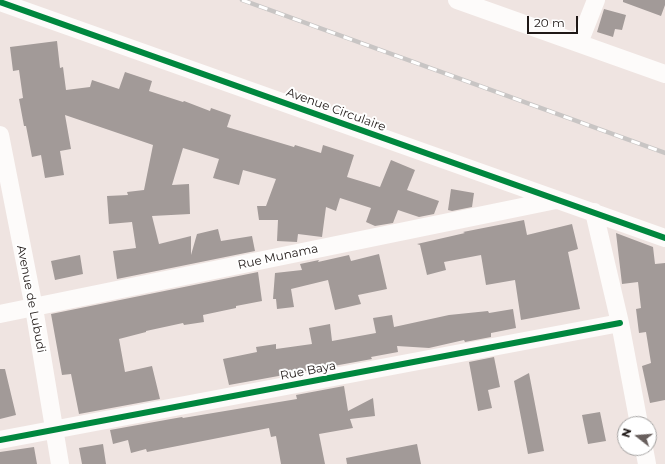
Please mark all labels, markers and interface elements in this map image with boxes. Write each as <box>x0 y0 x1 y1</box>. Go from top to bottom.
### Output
scale bar <box>529 8 580 34</box>
text: 20 m <box>534 15 565 30</box>
street label: Avenue Circulaire <box>284 85 388 135</box>
street label: Rue Munama <box>237 241 319 273</box>
street label: Avenue de Lubudi <box>13 244 49 354</box>
street label: Rue Baya <box>279 359 337 383</box>
north arrow <box>617 416 657 456</box>
text: N <box>618 426 634 439</box>

